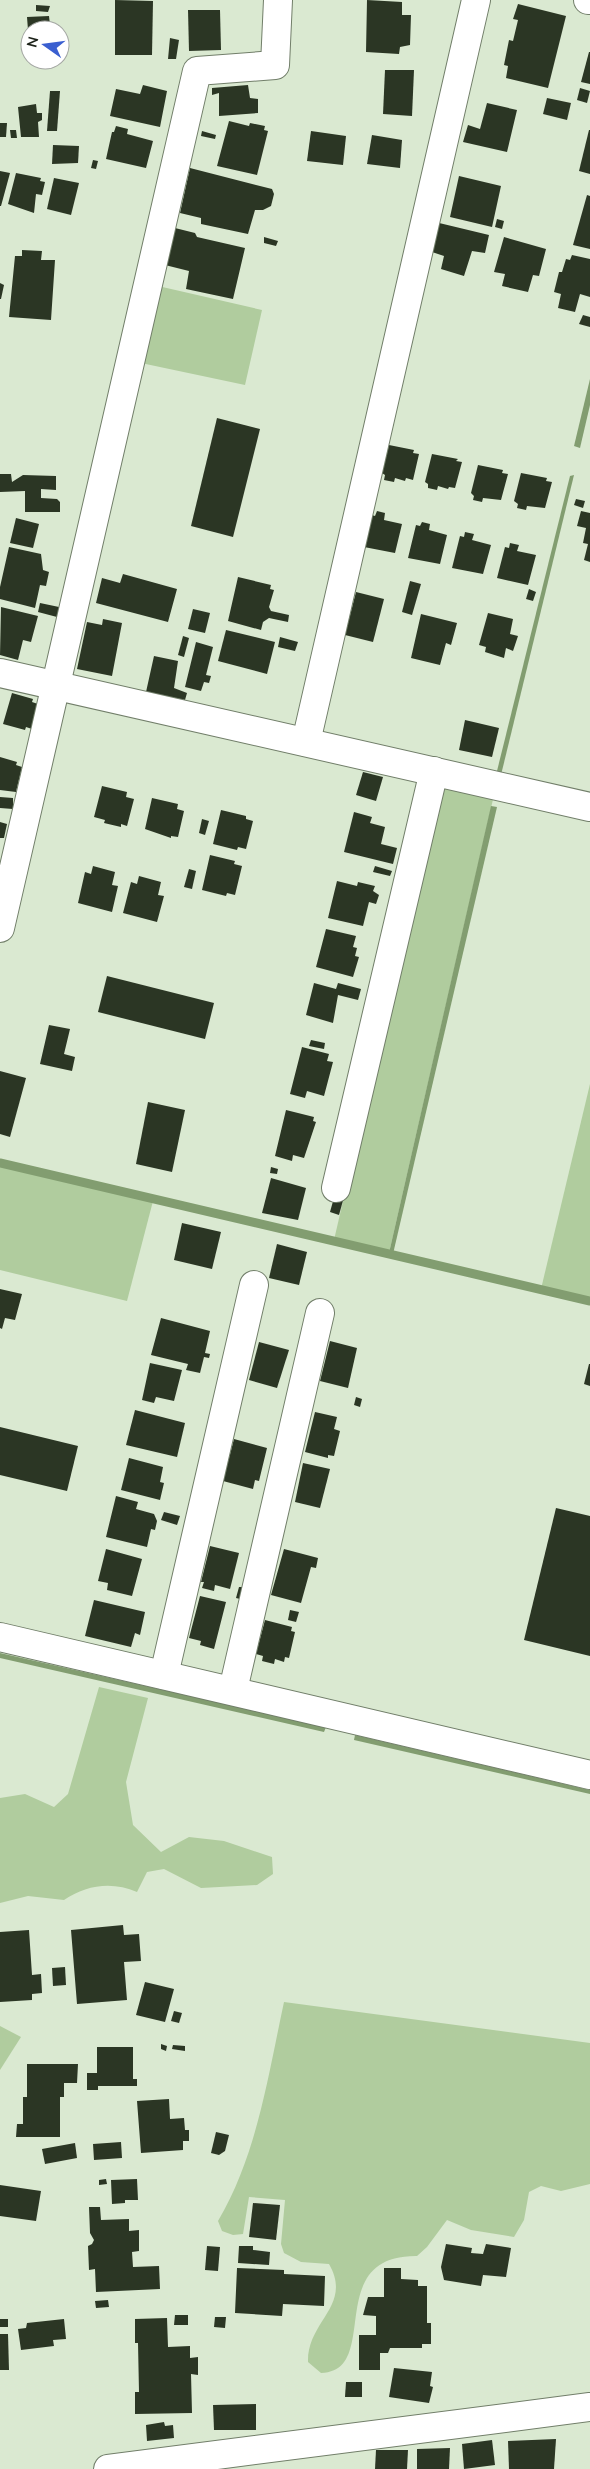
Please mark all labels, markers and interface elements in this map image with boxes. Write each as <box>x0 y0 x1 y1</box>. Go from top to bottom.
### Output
north arrow <box>20 20 70 70</box>
text: N <box>22 35 43 49</box>

